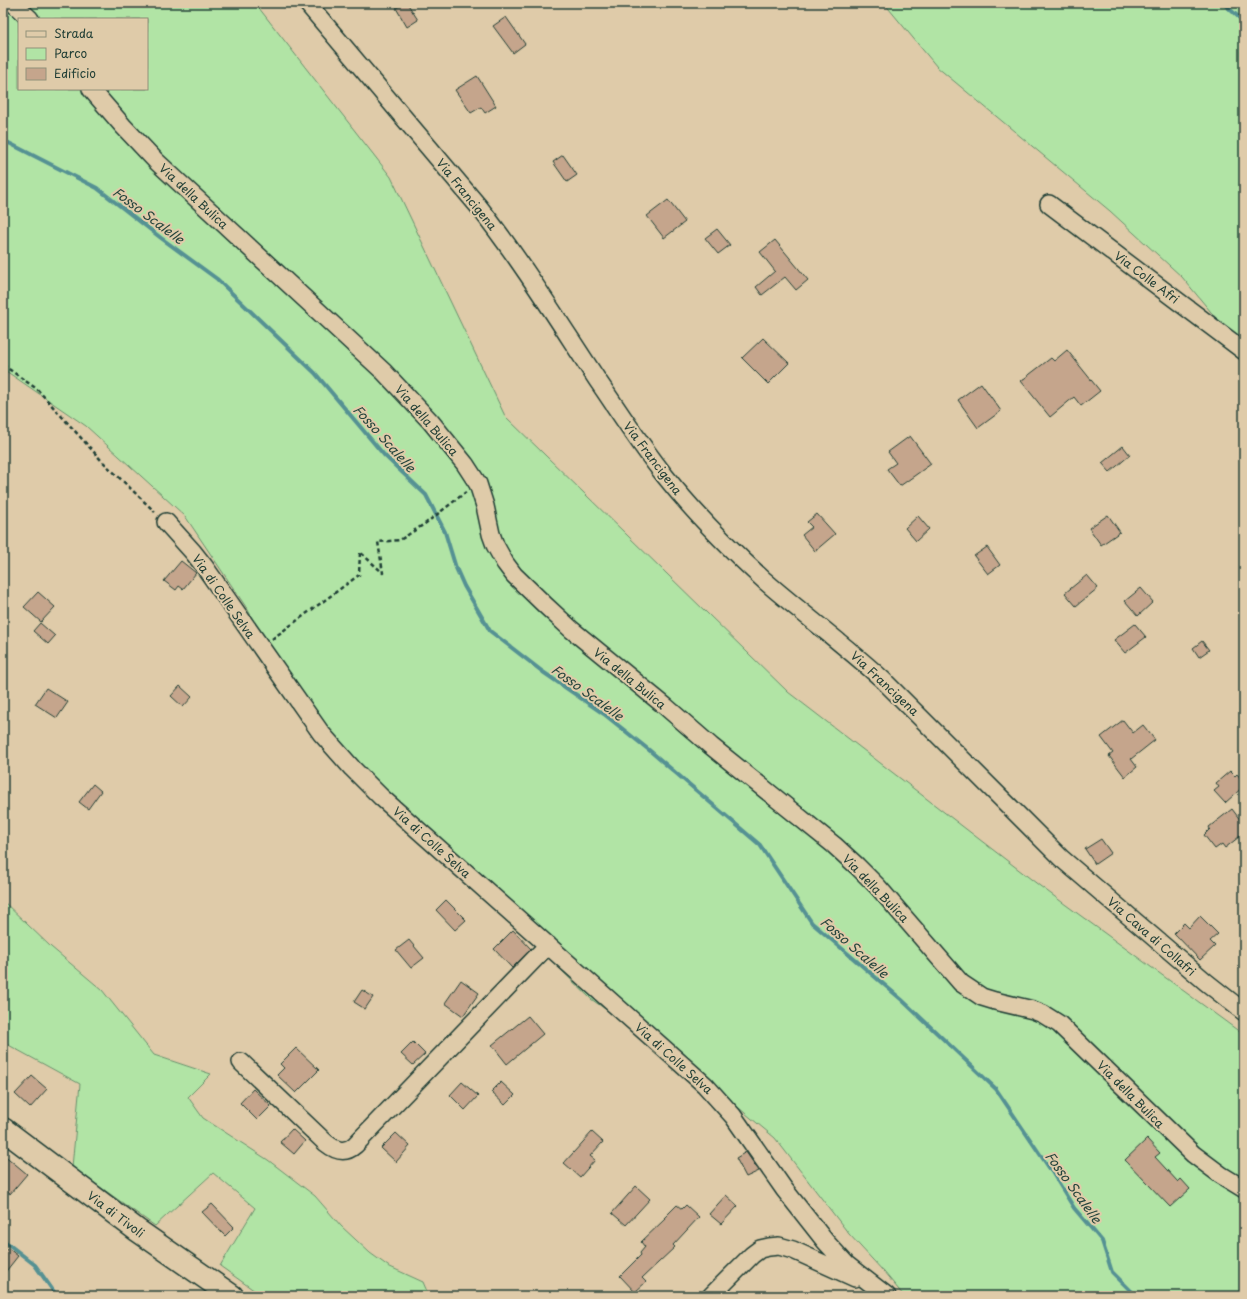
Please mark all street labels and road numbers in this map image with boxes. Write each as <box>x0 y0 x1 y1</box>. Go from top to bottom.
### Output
street label: Via Francigena <box>432 154 502 234</box>
street label: Via della Bulica <box>155 159 233 233</box>
street label: Via Colle Afri <box>1111 246 1183 308</box>
street label: Via della Bulica <box>391 381 463 460</box>
street label: Via Francigena <box>619 418 687 499</box>
street label: Via di Colle Selva <box>188 550 260 642</box>
street label: Via della Bulica <box>590 643 671 713</box>
street label: Via Francigena <box>847 646 924 720</box>
street label: Via di Colle Selva <box>389 802 475 882</box>
street label: Via della Bulica <box>839 850 914 927</box>
street label: Via Cava di Collafri <box>1104 892 1200 980</box>
street label: Via di Colle Selva <box>631 1018 717 1098</box>
street label: Via della Bulica <box>1093 1056 1169 1132</box>
street label: Via di Tivoli <box>84 1186 148 1242</box>

